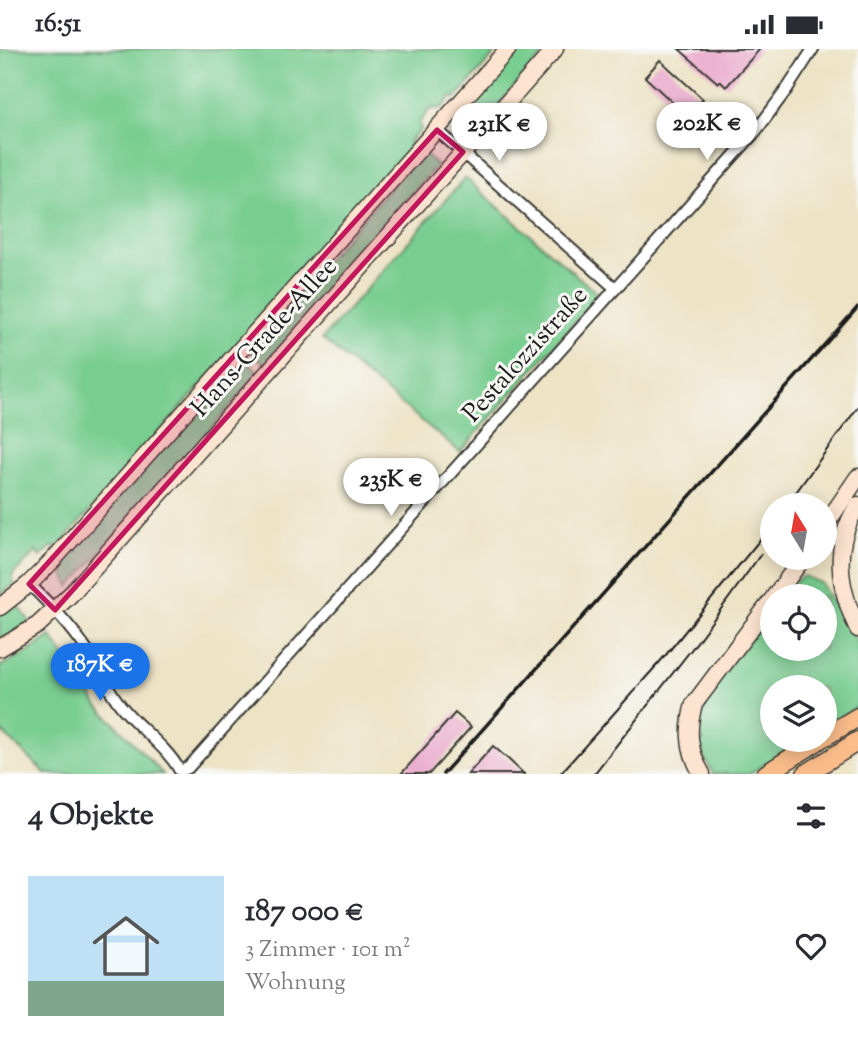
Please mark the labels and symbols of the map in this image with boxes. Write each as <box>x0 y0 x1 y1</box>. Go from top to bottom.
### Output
pin: 231K € <box>442 103 556 163</box>
pin: 202K € <box>650 103 764 162</box>
street label: Hans-Grade-Allee <box>183 250 347 426</box>
street label: Pestalozzistraße <box>455 279 597 431</box>
pin: 235K € <box>334 459 448 518</box>
north arrow <box>760 493 836 571</box>
pin: 187K € <box>43 643 157 703</box>

